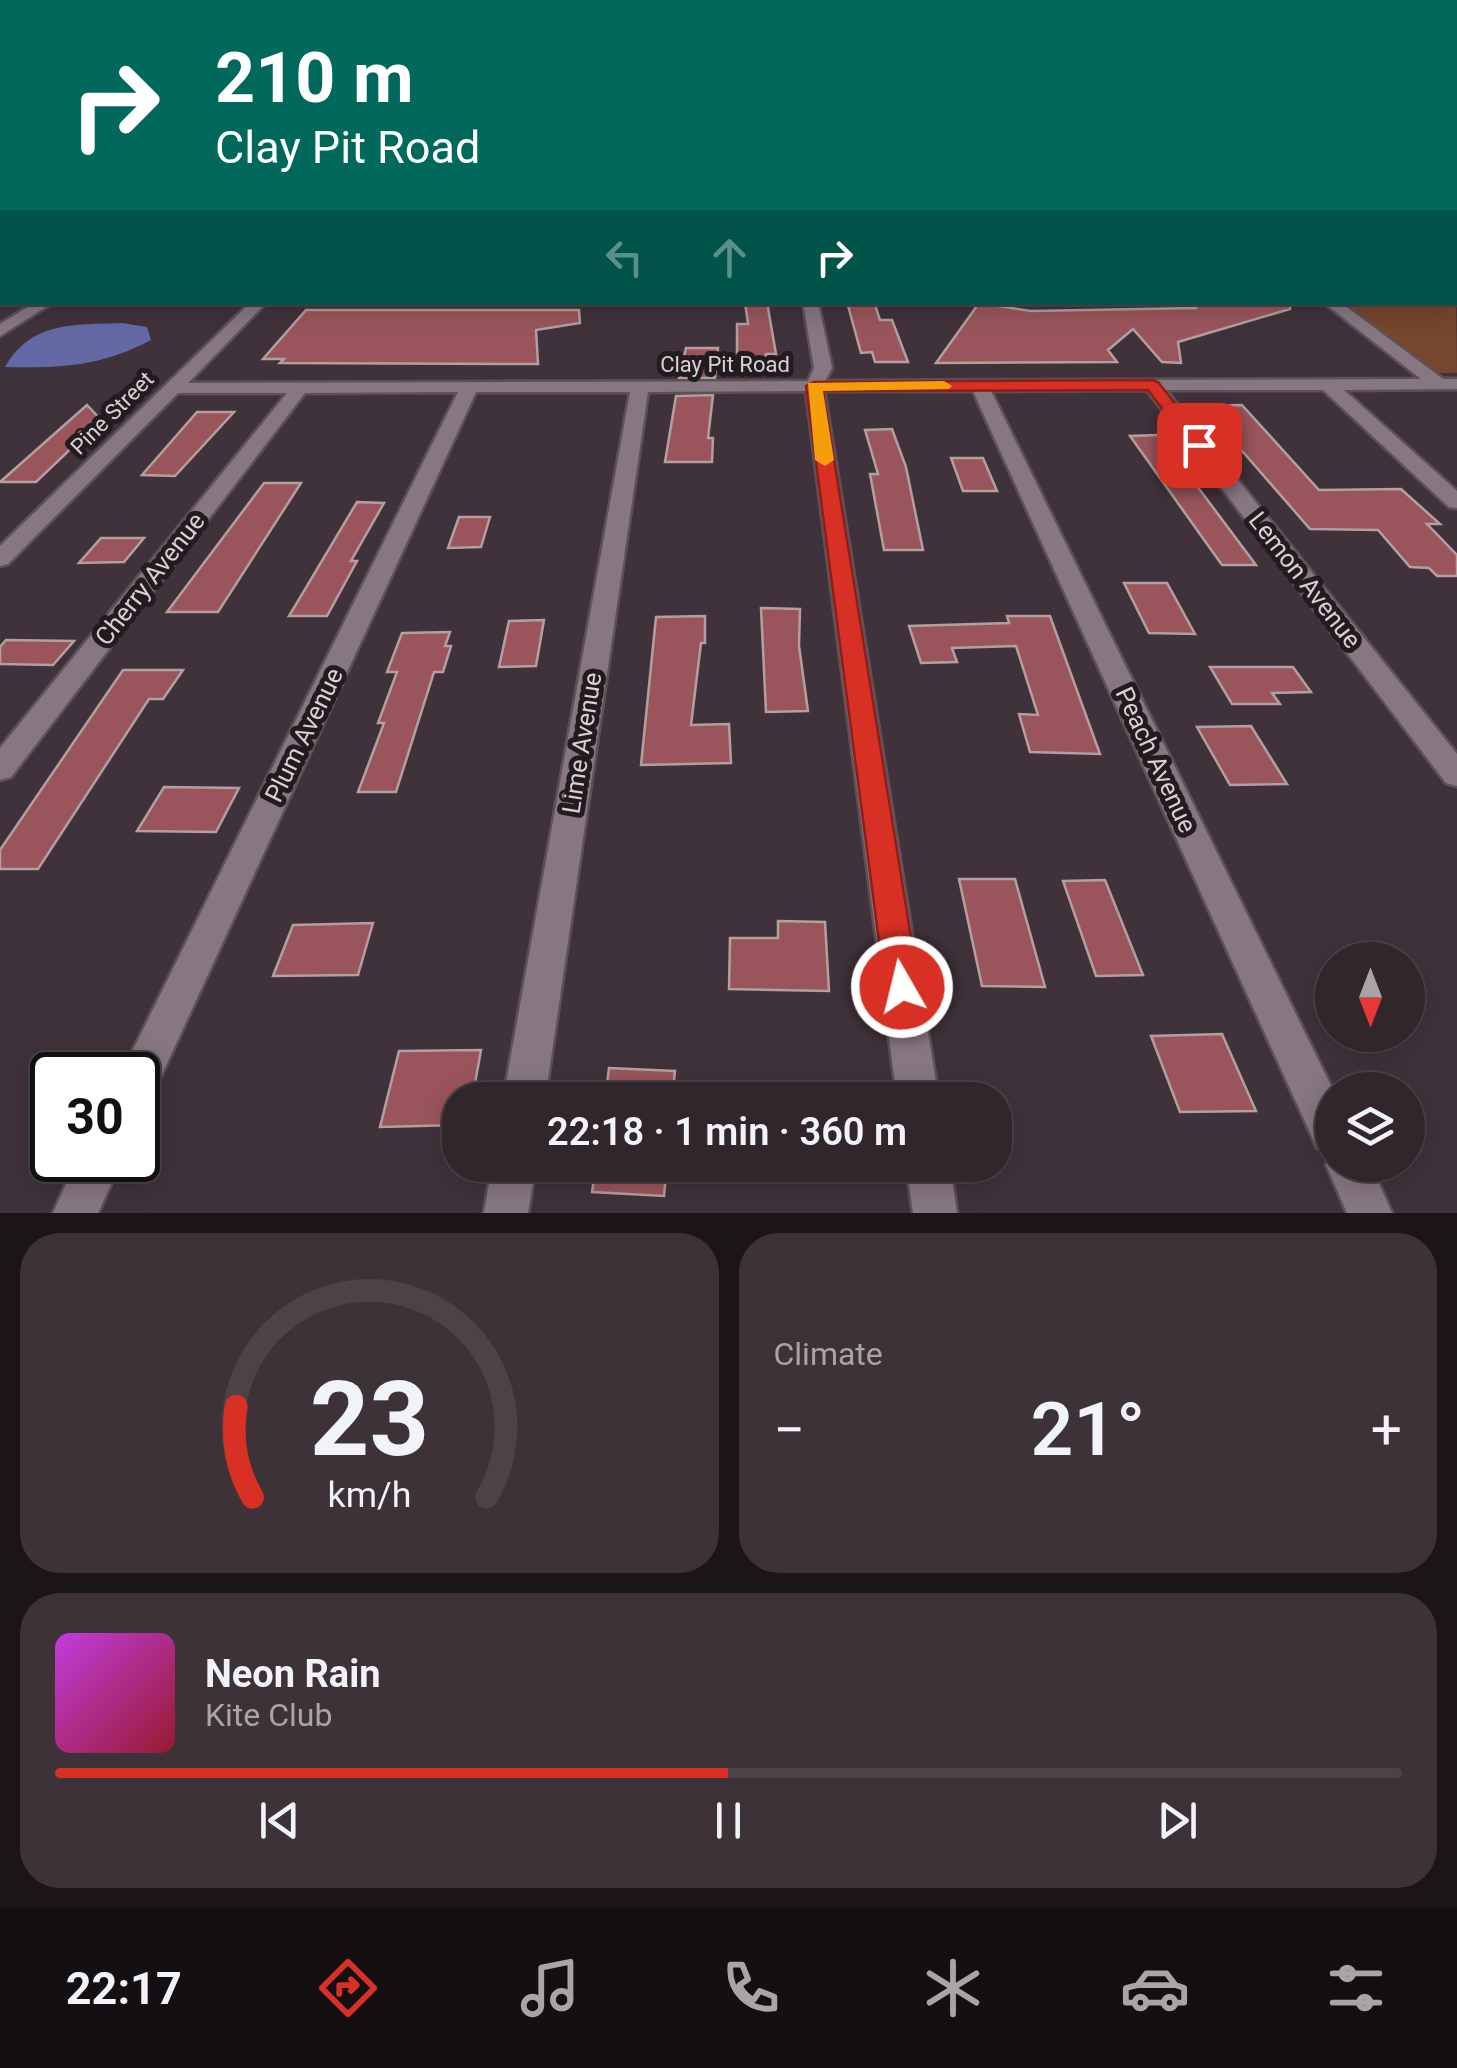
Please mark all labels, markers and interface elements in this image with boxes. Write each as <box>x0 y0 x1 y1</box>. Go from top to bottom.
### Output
text: 210 m <box>215 37 414 119</box>
icon: right <box>50 40 180 170</box>
text: Clay Pit Road <box>215 121 480 174</box>
icon: left <box>597 230 652 285</box>
icon: ahead <box>702 230 757 285</box>
icon: right <box>807 230 862 285</box>
street label: Clay Pit Road <box>660 352 790 377</box>
street label: Pine Street <box>65 366 159 460</box>
pin <box>1157 403 1242 488</box>
icon: arrive <box>1172 418 1227 473</box>
street label: Lemon Avenue <box>1243 506 1367 654</box>
street label: Cherry Avenue <box>89 507 211 651</box>
street label: Plum Avenue <box>259 663 349 807</box>
street label: Lime Avenue <box>557 670 607 816</box>
street label: Peach Avenue <box>1110 683 1202 837</box>
position arrow <box>850 935 954 1039</box>
north arrow <box>1315 942 1425 1052</box>
map controls <box>1315 942 1425 1182</box>
speed limit sign: 30 <box>30 1052 160 1182</box>
button: layers <box>1315 1072 1425 1182</box>
text: 22:18 · 1 min · 360 m <box>547 1110 907 1154</box>
text: Climate <box>774 1335 883 1373</box>
text: 23 <box>310 1359 429 1480</box>
text: 21° <box>1031 1385 1145 1473</box>
text: − <box>774 1398 805 1462</box>
text: + <box>1371 1398 1402 1462</box>
text: km/h <box>327 1474 411 1516</box>
text: Neon Rain <box>205 1652 381 1696</box>
text: Kite Club <box>205 1696 332 1734</box>
icon: previous <box>252 1793 307 1848</box>
icon: pause <box>701 1793 756 1848</box>
icon: next <box>1150 1793 1205 1848</box>
icon: directions <box>313 1953 383 2023</box>
icon: music <box>515 1953 585 2023</box>
icon: phone <box>716 1953 786 2023</box>
icon: climate <box>918 1953 988 2023</box>
icon: car <box>1120 1953 1190 2023</box>
icon: filters <box>1321 1953 1391 2023</box>
text: 22:17 <box>66 1962 182 2015</box>

